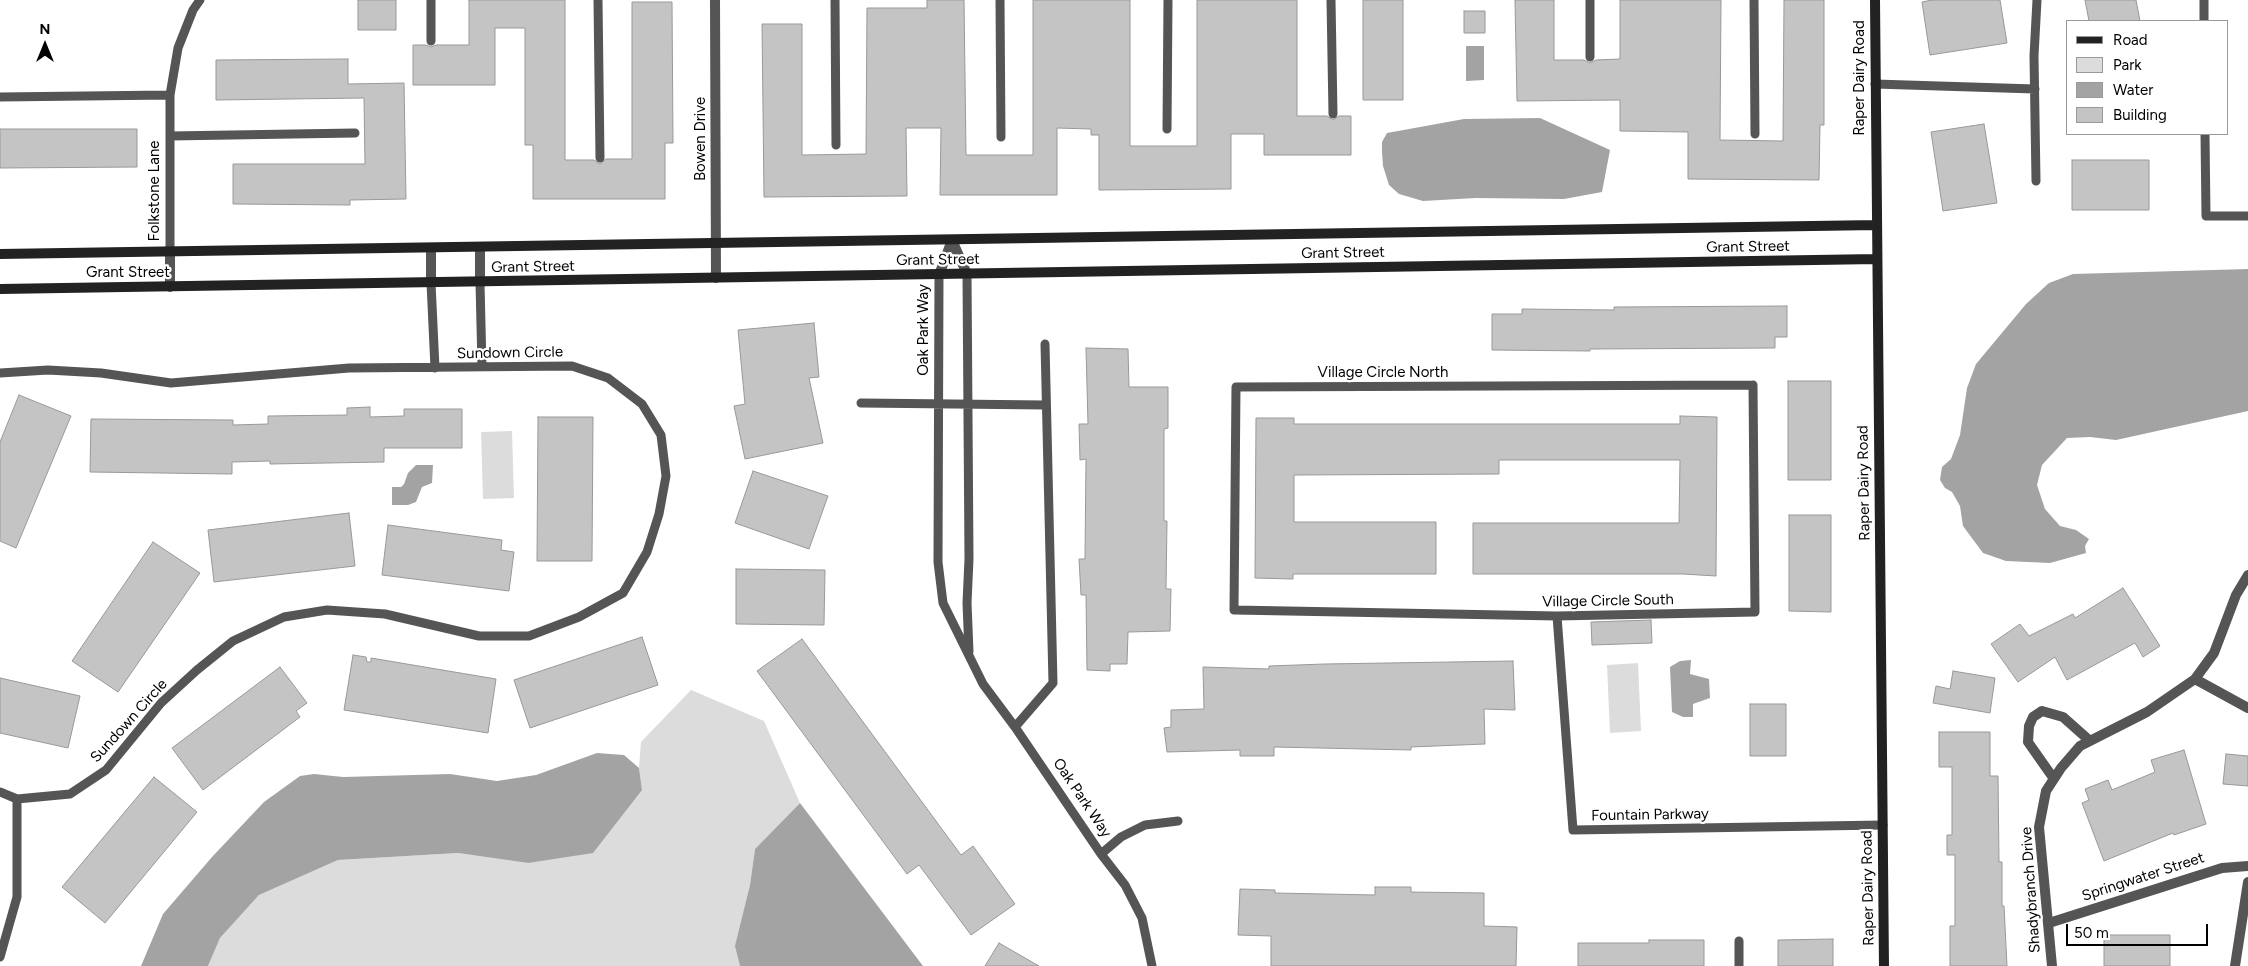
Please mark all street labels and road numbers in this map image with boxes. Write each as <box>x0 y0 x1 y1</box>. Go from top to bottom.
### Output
street label: Raper Dairy Road <box>1851 20 1869 136</box>
street label: Bowen Drive <box>692 97 710 181</box>
street label: Folkstone Lane <box>146 141 164 241</box>
street label: Grant Street <box>1706 237 1790 257</box>
street label: Grant Street <box>1301 243 1385 263</box>
street label: Grant Street <box>896 250 980 270</box>
street label: Grant Street <box>491 257 575 277</box>
street label: Grant Street <box>86 264 170 282</box>
street label: Oak Park Way <box>915 284 933 376</box>
street label: Sundown Circle <box>457 343 563 363</box>
street label: Village Circle North <box>1318 364 1448 382</box>
street label: Raper Dairy Road <box>1854 425 1874 541</box>
street label: Village Circle South <box>1542 591 1674 611</box>
street label: Sundown Circle <box>87 676 171 766</box>
street label: Oak Park Way <box>1049 755 1115 841</box>
street label: Fountain Parkway <box>1591 805 1709 825</box>
street label: Shadybranch Drive <box>2018 826 2044 954</box>
street label: Raper Dairy Road <box>1858 830 1878 946</box>
street label: Springwater Street <box>2080 849 2206 905</box>

